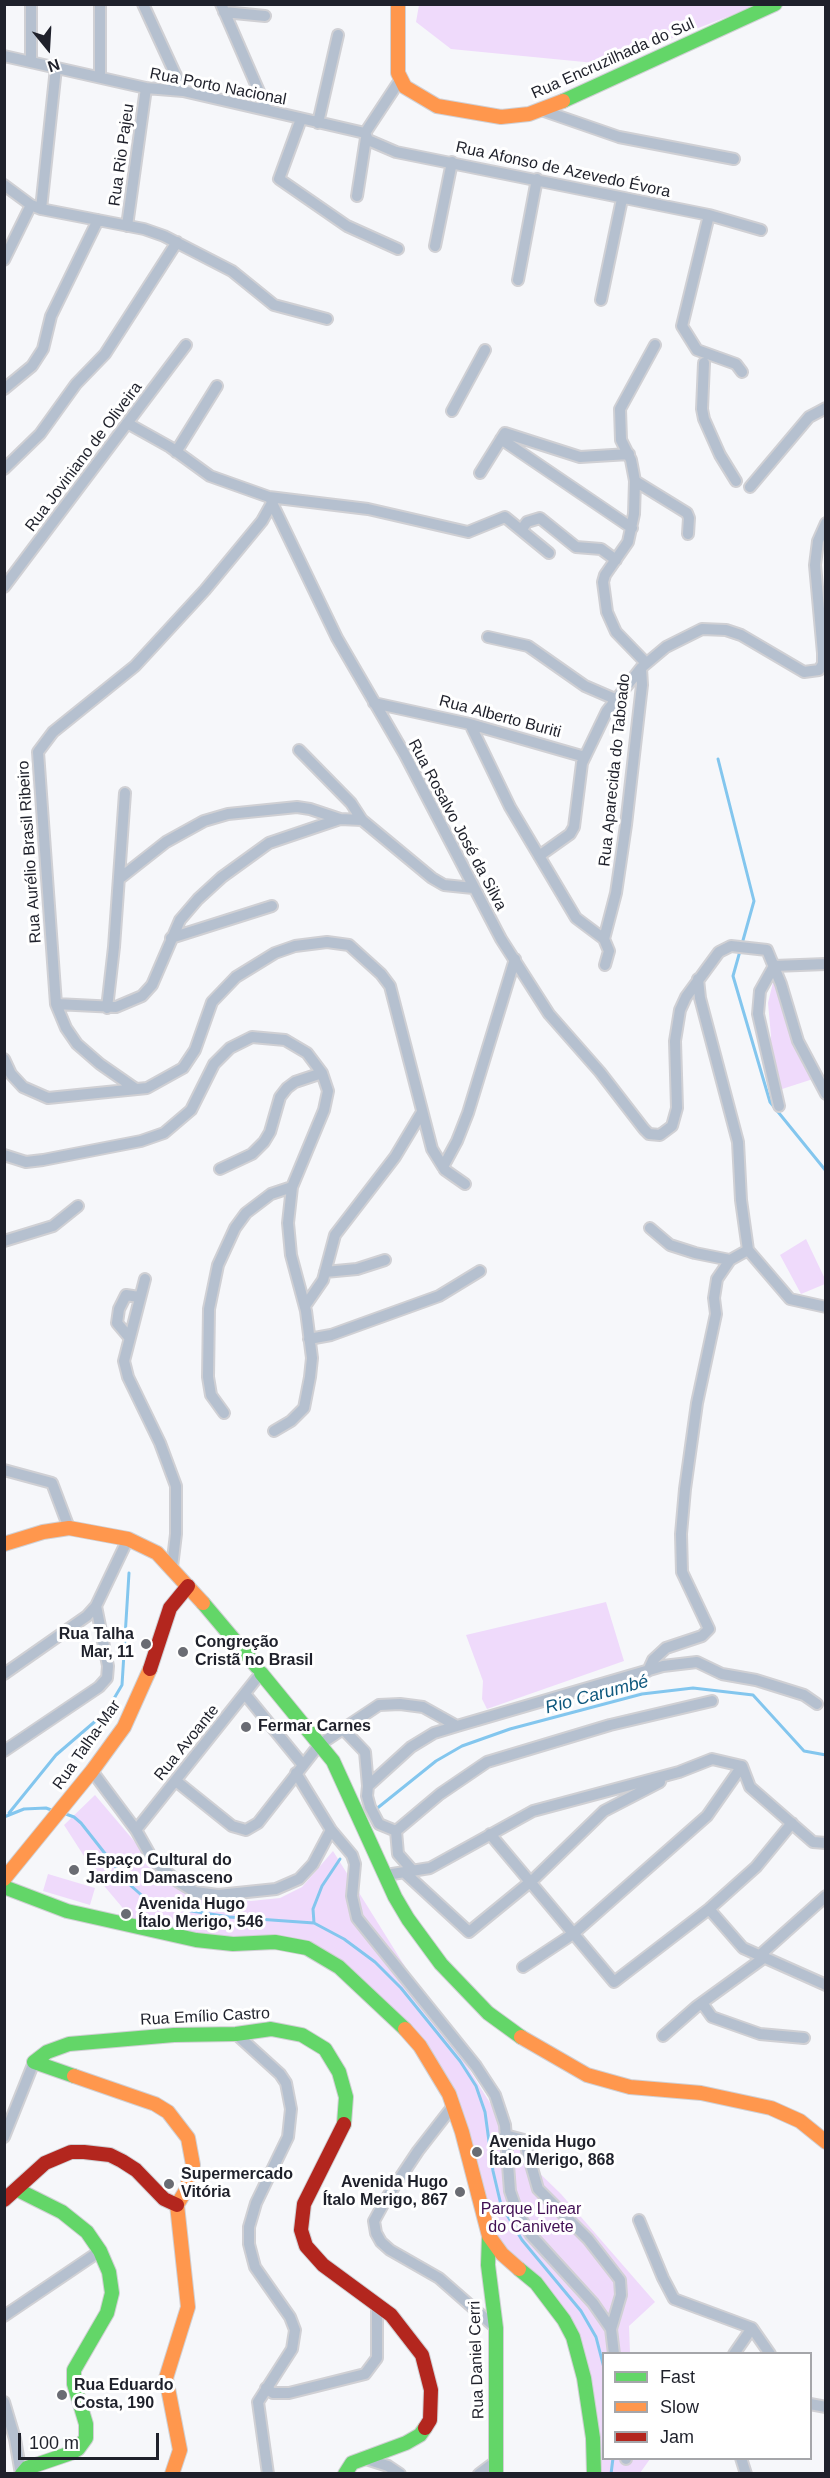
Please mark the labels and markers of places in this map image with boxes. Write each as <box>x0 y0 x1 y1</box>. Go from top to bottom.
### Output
place label: Rua Talha Mar, 11 <box>59 1625 134 1663</box>
place label: Congreção Cristã no Brasil <box>195 1633 313 1671</box>
marker: Rua Talha Mar, 11 <box>139 1637 153 1651</box>
marker: Congreção Cristã no Brasil <box>176 1645 190 1659</box>
place label: Fermar Carnes <box>258 1717 371 1737</box>
marker: Fermar Carnes <box>239 1720 253 1734</box>
place label: Espaço Cultural do Jardim Damasceno <box>86 1851 233 1889</box>
marker: Espaço Cultural do Jardim Damasceno <box>67 1863 81 1877</box>
place label: Avenida Hugo Ítalo Merigo, 546 <box>138 1895 263 1933</box>
marker: Avenida Hugo Ítalo Merigo, 546 <box>119 1907 133 1921</box>
place label: Avenida Hugo Ítalo Merigo, 868 <box>489 2133 614 2171</box>
marker: Avenida Hugo Ítalo Merigo, 868 <box>470 2145 484 2159</box>
place label: Supermercado Vitória <box>181 2165 293 2203</box>
place label: Avenida Hugo Ítalo Merigo, 867 <box>323 2173 448 2211</box>
marker: Supermercado Vitória <box>162 2177 176 2191</box>
marker: Avenida Hugo Ítalo Merigo, 867 <box>453 2185 467 2199</box>
place label: Rua Eduardo Costa, 190 <box>74 2376 174 2414</box>
marker: Rua Eduardo Costa, 190 <box>55 2388 69 2402</box>

